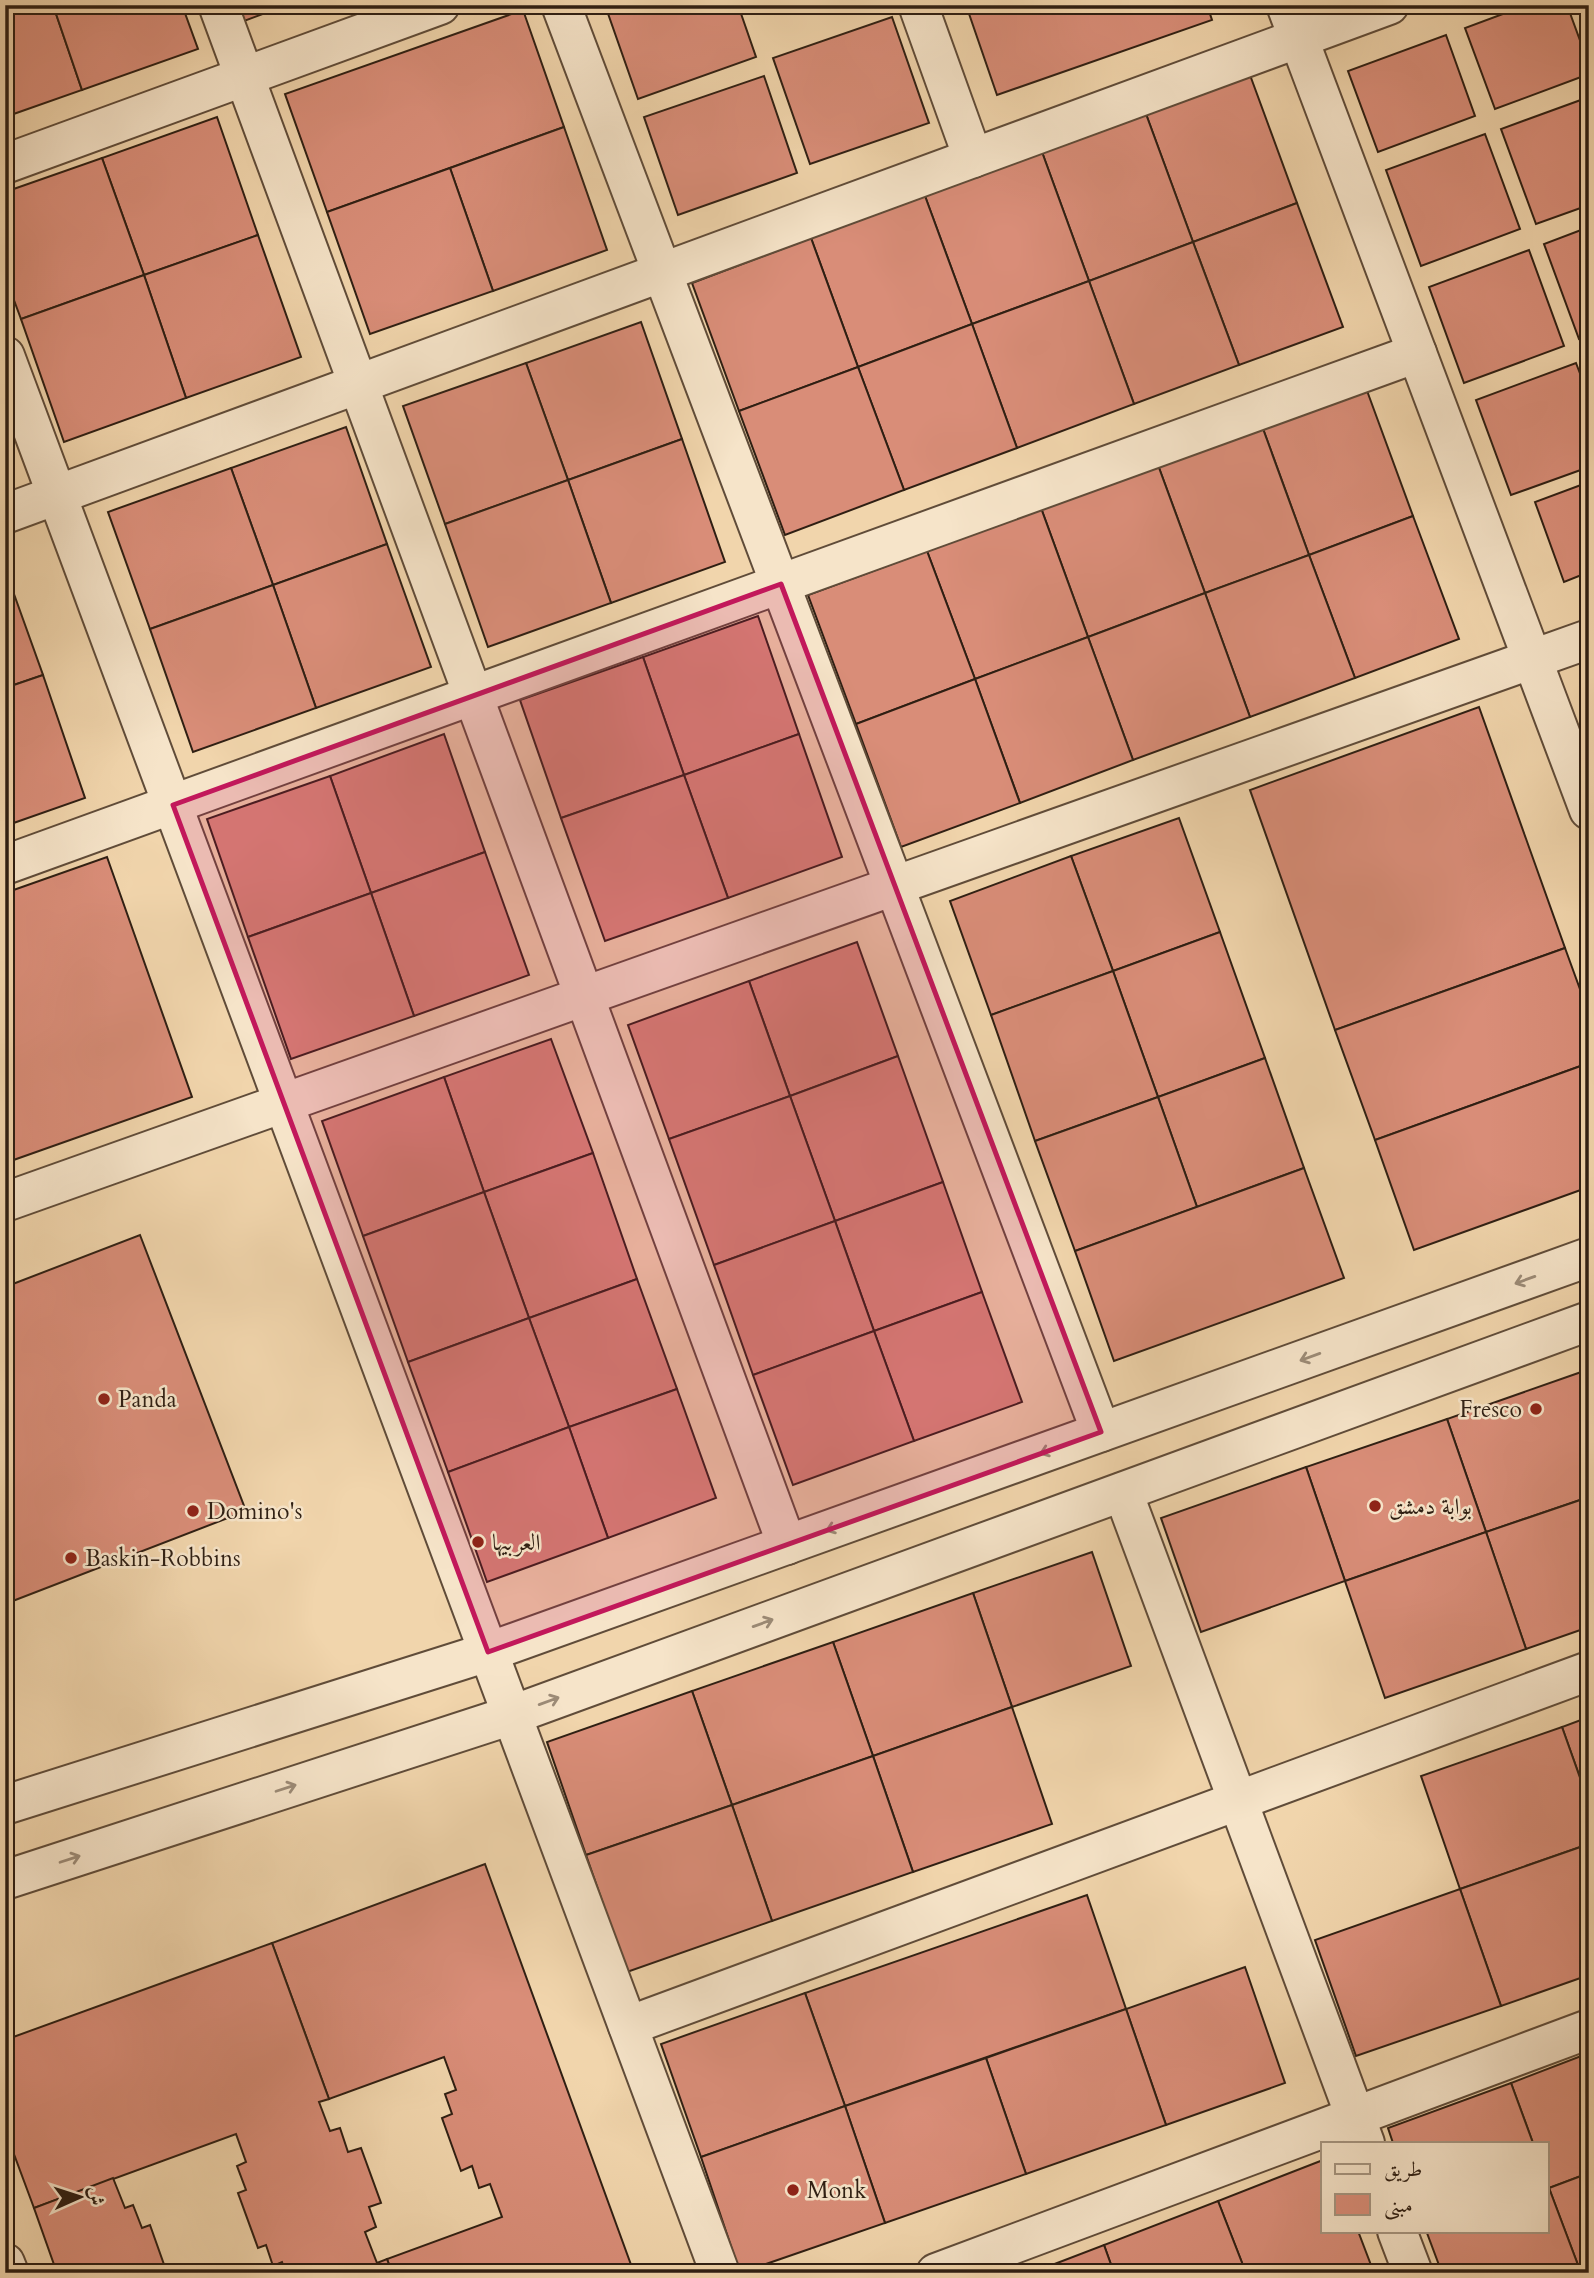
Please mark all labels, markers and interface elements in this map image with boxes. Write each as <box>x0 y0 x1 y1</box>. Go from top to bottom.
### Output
one-way arrow <box>1514 1275 1536 1287</box>
one-way arrow <box>1300 1352 1322 1364</box>
place label: Panda <box>118 1384 177 1415</box>
marker: Panda <box>96 1391 112 1407</box>
place label: Fresco <box>1459 1394 1522 1425</box>
marker: Fresco <box>1528 1401 1544 1417</box>
one-way arrow <box>1040 1445 1062 1457</box>
place label: بوابة دمشق <box>1389 1491 1472 1522</box>
place label: Domino's <box>207 1496 302 1527</box>
marker: بوابة دمشق <box>1367 1498 1383 1514</box>
marker: Domino's <box>185 1503 201 1519</box>
one-way arrow <box>825 1521 847 1534</box>
place label: العربيها <box>492 1527 540 1558</box>
marker: العربيها <box>470 1534 486 1550</box>
place label: Baskin-Robbins <box>85 1543 241 1574</box>
marker: Baskin-Robbins <box>63 1550 79 1566</box>
one-way arrow <box>751 1616 773 1628</box>
one-way arrow <box>537 1694 559 1706</box>
one-way arrow <box>275 1781 297 1793</box>
one-way arrow <box>59 1851 81 1864</box>
legend <box>1321 2142 1548 2232</box>
text: طريق <box>1384 2155 1422 2184</box>
north arrow <box>46 2162 116 2232</box>
place label: Monk <box>807 2175 867 2206</box>
marker: Monk <box>785 2182 801 2198</box>
text: ش <box>83 2186 109 2206</box>
text: مبنى <box>1384 2191 1413 2220</box>

